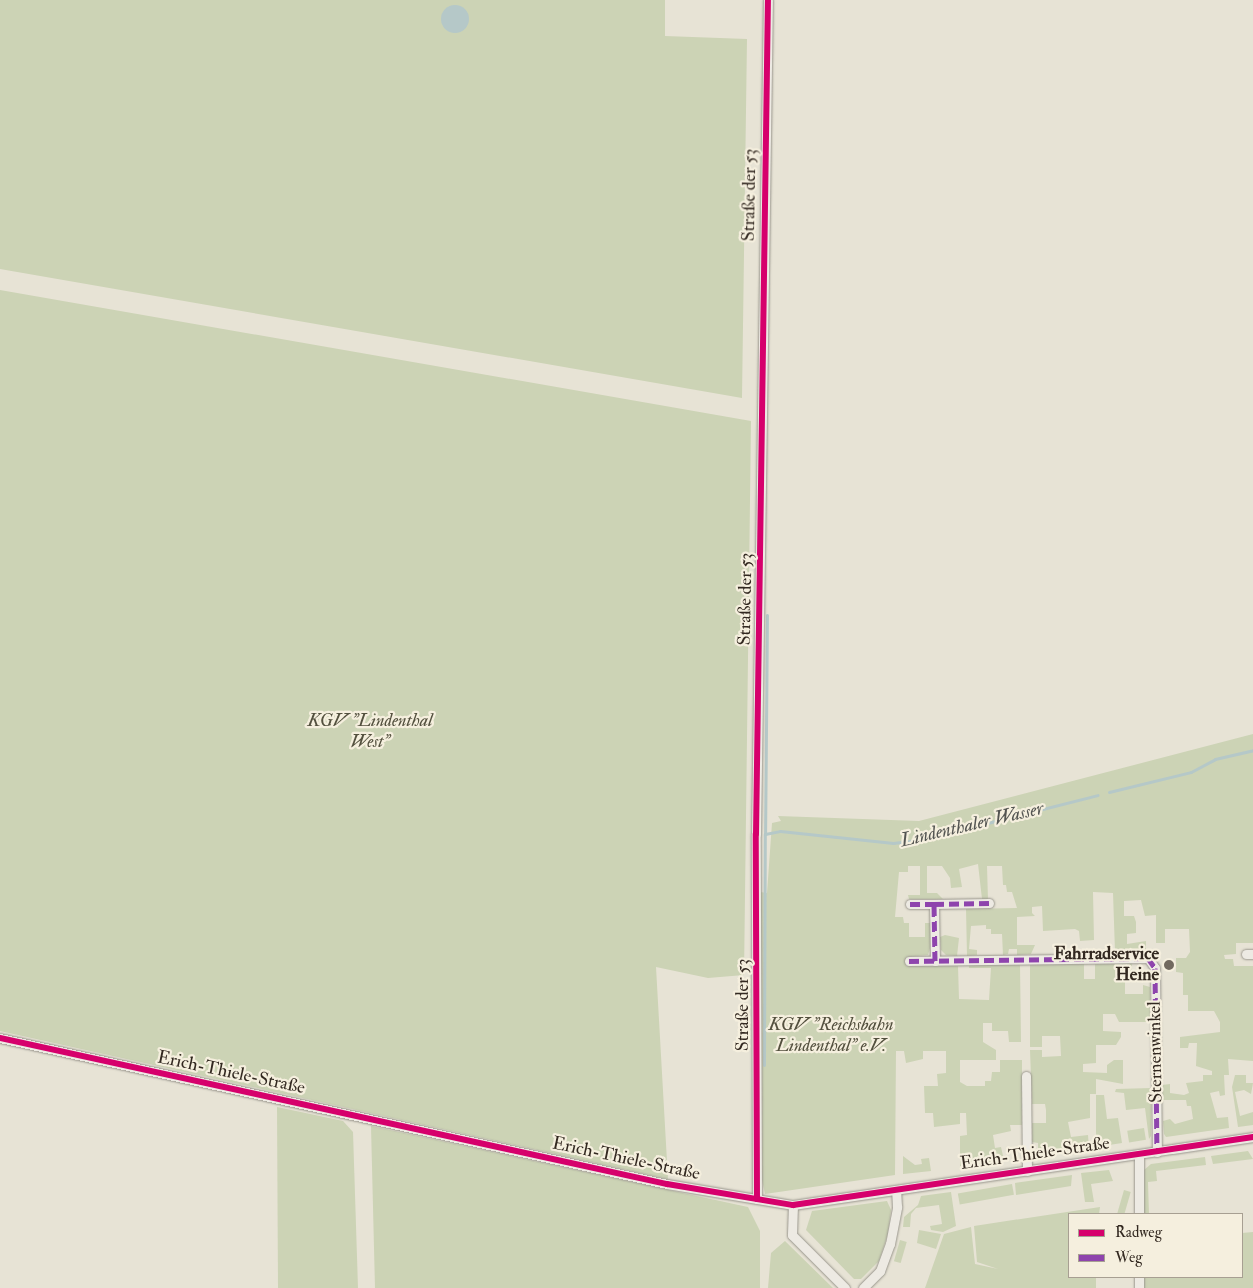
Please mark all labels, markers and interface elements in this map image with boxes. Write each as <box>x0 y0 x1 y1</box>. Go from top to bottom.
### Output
street label: Straße der 53 <box>738 148 762 242</box>
street label: Straße der 53 <box>734 552 758 646</box>
park label: KGV "Lindenthal West" <box>308 711 432 754</box>
water label: Lindenthaler Wasser <box>898 797 1046 853</box>
place label: Fahrradservice Heine <box>1054 944 1159 986</box>
street label: Straße der 53 <box>732 959 754 1051</box>
marker: Fahrradservice Heine <box>1163 959 1175 971</box>
street label: Sternenwinkel <box>1144 1001 1168 1103</box>
park label: KGV "Reichsbahn Lindenthal" e.V. <box>769 1015 893 1058</box>
street label: Erich-Thiele-Straße <box>155 1047 307 1099</box>
street label: Erich-Thiele-Straße <box>550 1133 702 1185</box>
street label: Erich-Thiele-Straße <box>959 1133 1111 1175</box>
legend <box>1068 1213 1243 1278</box>
text: Radweg <box>1115 1223 1162 1242</box>
text: Weg <box>1115 1248 1143 1267</box>

